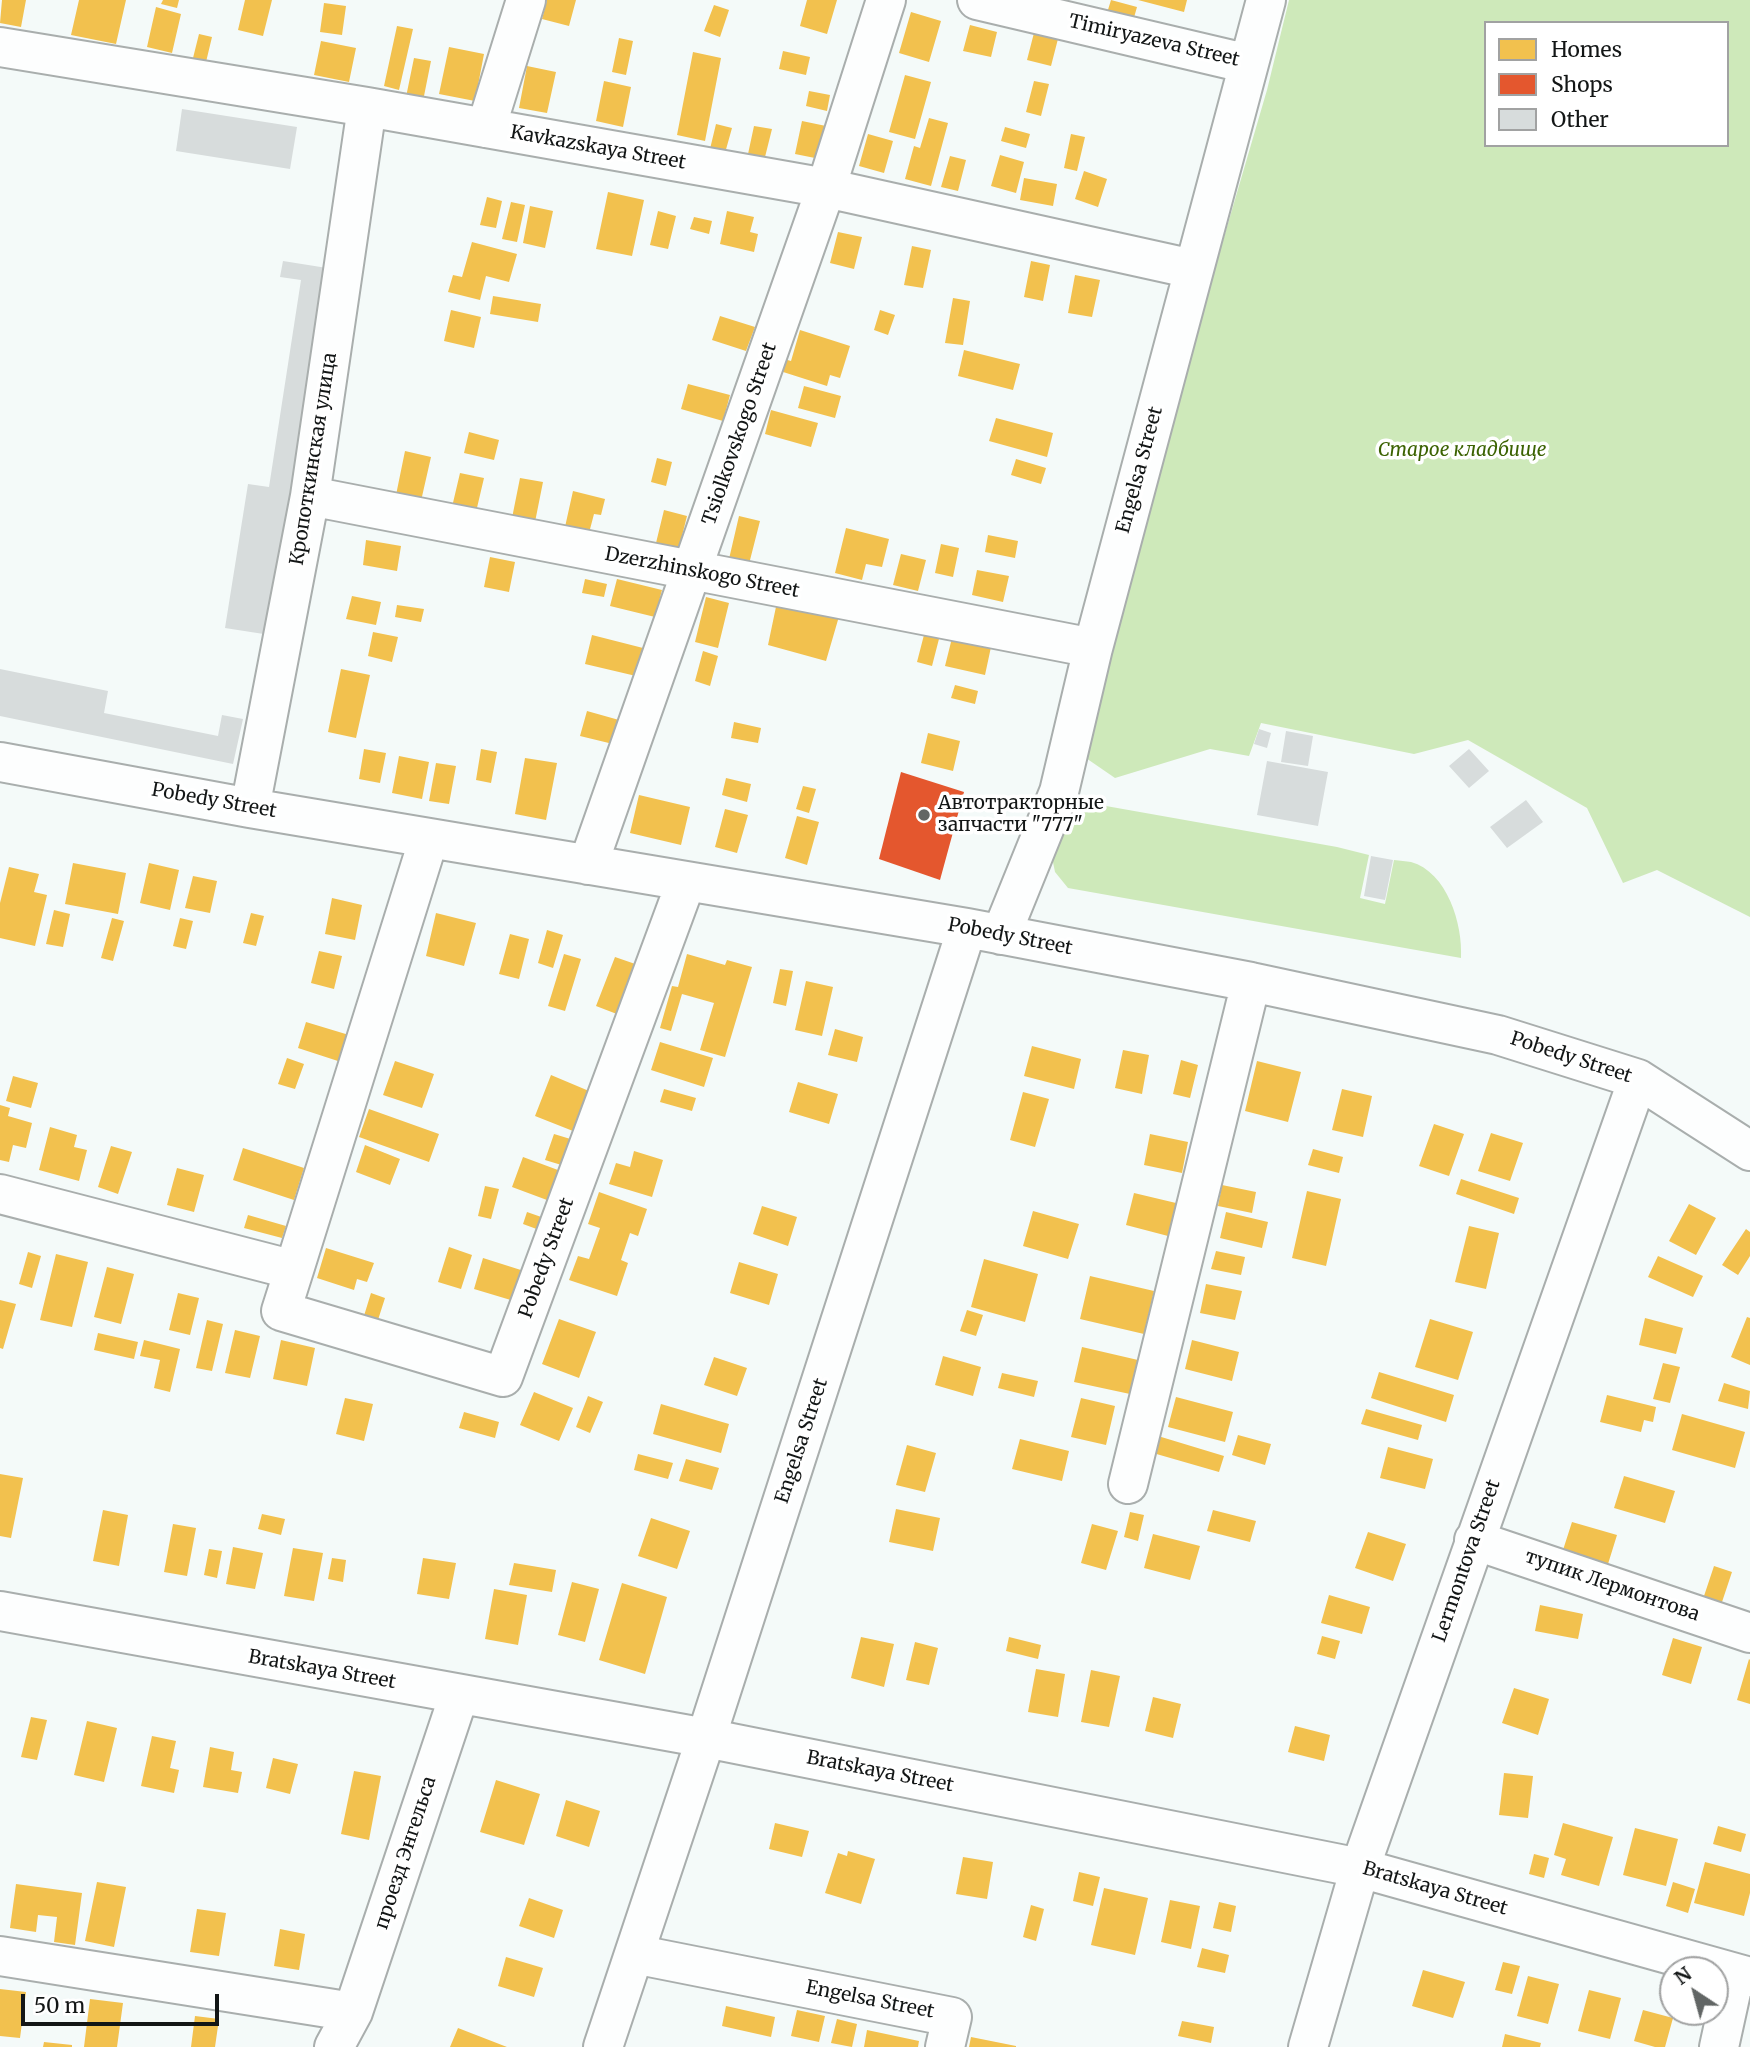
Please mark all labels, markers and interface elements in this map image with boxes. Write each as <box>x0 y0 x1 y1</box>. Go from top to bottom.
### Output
street label: Timiryazeva Street <box>1066 10 1242 72</box>
legend <box>1484 21 1729 147</box>
text: Homes <box>1551 36 1622 63</box>
text: Shops <box>1551 71 1613 98</box>
text: Other <box>1551 106 1609 133</box>
street label: Kavkazskaya Street <box>509 121 687 175</box>
street label: Tsiolkovskogo Street <box>698 340 782 528</box>
street label: Кропоткинская улица <box>286 351 342 567</box>
street label: Engelsa Street <box>1112 404 1168 536</box>
park label: Старое кладбище <box>1378 440 1546 462</box>
street label: Dzerzhinskogo Street <box>603 543 801 603</box>
street label: Pobedy Street <box>150 779 278 823</box>
place label: Автотракторные запчасти "777" <box>938 793 1104 837</box>
marker: Автотракторные запчасти "777" <box>916 807 932 823</box>
street label: Pobedy Street <box>946 914 1074 960</box>
street label: Pobedy Street <box>1507 1028 1635 1088</box>
street label: Pobedy Street <box>515 1195 579 1321</box>
street label: Engelsa Street <box>771 1376 833 1506</box>
street label: Lermontova Street <box>1428 1477 1506 1645</box>
street label: тупик Лермонтова <box>1522 1545 1702 1627</box>
street label: Bratskaya Street <box>246 1646 398 1694</box>
street label: Bratskaya Street <box>804 1747 956 1797</box>
street label: проезд Энгельса <box>371 1774 441 1932</box>
street label: Bratskaya Street <box>1360 1857 1510 1921</box>
north arrow <box>1659 1956 1729 2026</box>
text: N <box>1670 1962 1696 1990</box>
street label: Engelsa Street <box>804 1976 936 2024</box>
scale bar <box>24 1980 222 2024</box>
text: 50 m <box>34 1992 85 2019</box>

